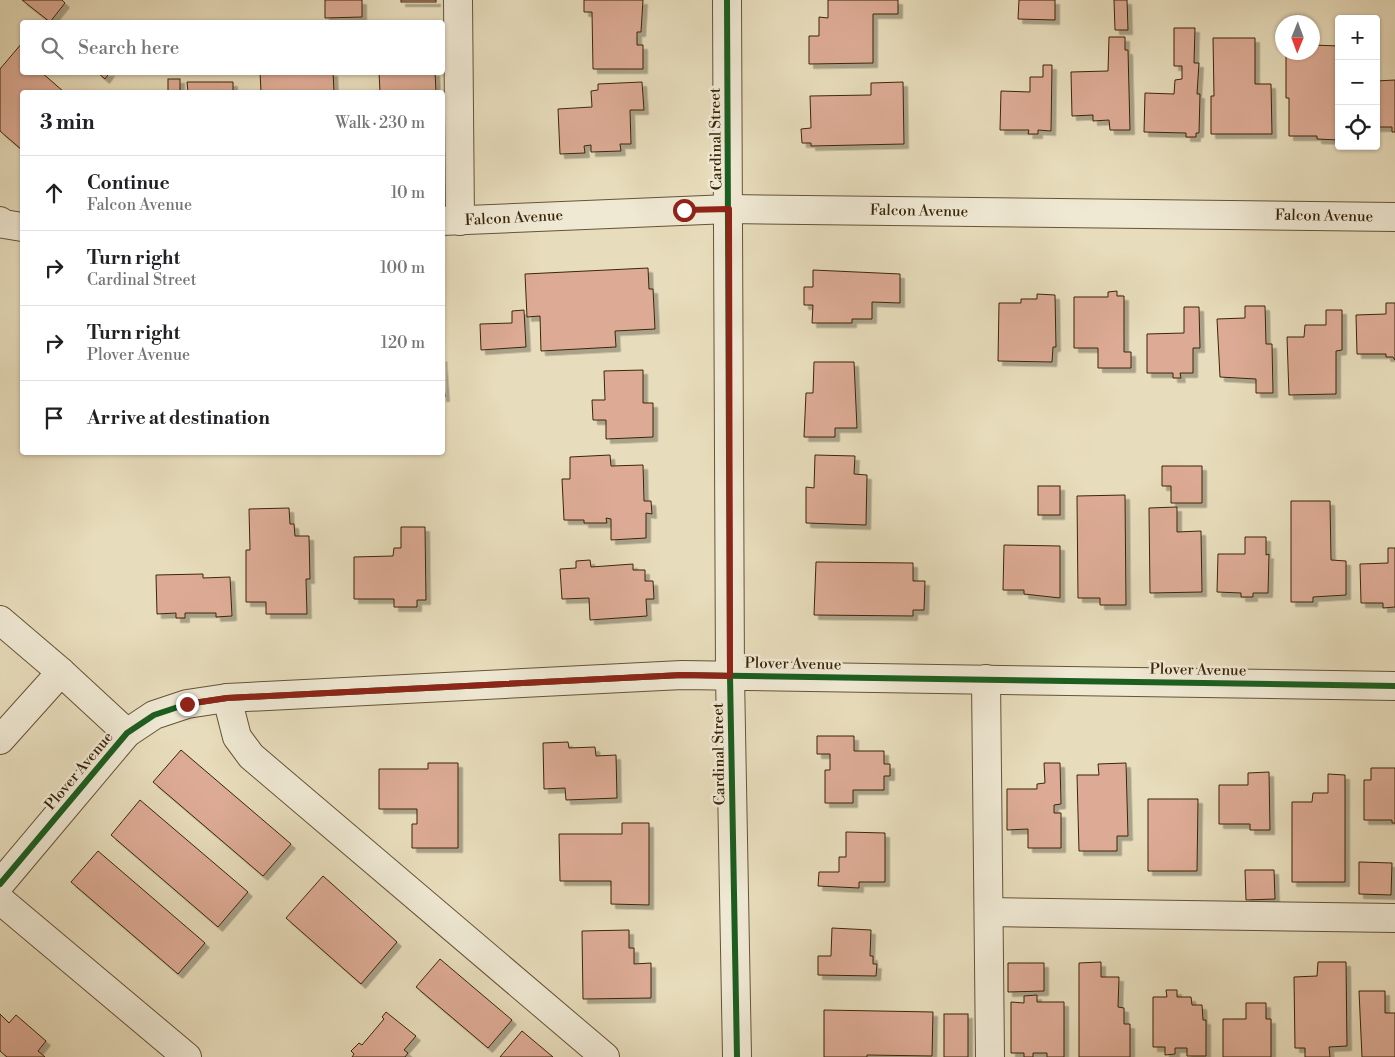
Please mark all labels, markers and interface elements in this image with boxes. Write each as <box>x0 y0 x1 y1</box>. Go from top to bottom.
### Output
north arrow <box>1275 15 1320 60</box>
map controls <box>1335 15 1380 150</box>
button: + <box>1335 15 1380 60</box>
search box <box>20 20 445 75</box>
icon: search <box>38 34 66 62</box>
text: Search here <box>78 36 179 60</box>
button: − <box>1335 60 1380 105</box>
street label: Cardinal Street <box>706 87 726 190</box>
button: locate <box>1335 105 1380 150</box>
text: 3 min <box>40 110 95 136</box>
text: Walk · 230 m <box>335 113 425 133</box>
text: Continue <box>87 171 170 195</box>
icon: ahead <box>40 179 68 207</box>
text: 10 m <box>391 183 425 203</box>
text: Falcon Avenue <box>87 195 192 215</box>
route start <box>673 199 696 222</box>
street label: Falcon Avenue <box>870 201 968 221</box>
street label: Falcon Avenue <box>464 206 564 230</box>
street label: Falcon Avenue <box>1275 206 1373 226</box>
text: Turn right <box>87 246 180 270</box>
icon: right <box>40 254 68 282</box>
text: 100 m <box>380 258 425 278</box>
text: Cardinal Street <box>87 270 196 290</box>
text: Turn right <box>87 321 180 345</box>
icon: right <box>40 329 68 357</box>
text: 120 m <box>381 333 425 353</box>
text: Plover Avenue <box>87 345 190 365</box>
icon: arrive <box>40 404 68 432</box>
text: Arrive at destination <box>87 406 270 430</box>
street label: Plover Avenue <box>745 654 841 674</box>
street label: Plover Avenue <box>1150 660 1246 680</box>
route end <box>176 693 199 716</box>
street label: Cardinal Street <box>709 702 729 805</box>
street label: Plover Avenue <box>41 728 117 814</box>

